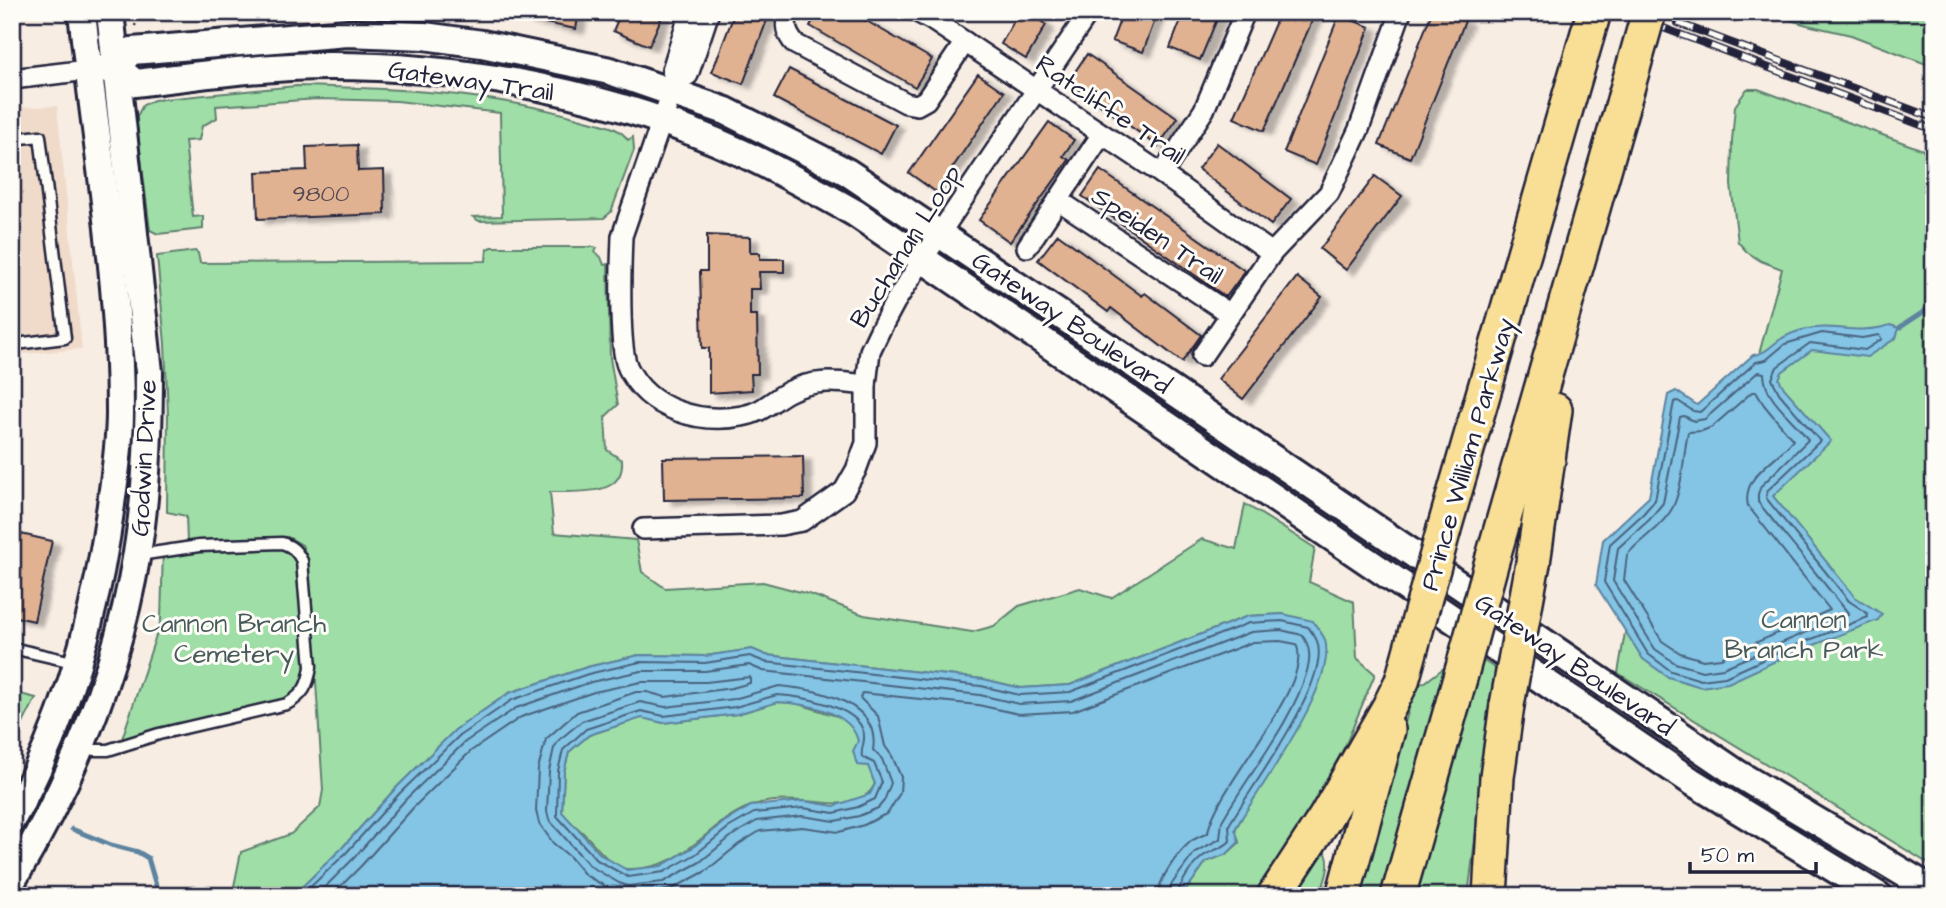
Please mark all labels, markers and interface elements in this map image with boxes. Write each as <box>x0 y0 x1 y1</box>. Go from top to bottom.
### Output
street label: Ratcliffe Trail <box>1028 46 1193 173</box>
street label: Gateway Trail <box>386 52 556 112</box>
street label: Buchanan Loop <box>841 158 970 335</box>
house number: 9800 <box>292 178 350 210</box>
street label: Speiden Trail <box>1084 178 1230 293</box>
street label: Gateway Boulevard <box>963 243 1178 405</box>
street label: Prince William Parkway <box>1412 314 1526 595</box>
street label: Godwin Drive <box>122 379 166 537</box>
street label: Gateway Boulevard <box>1466 585 1681 747</box>
park label: Cannon Branch Park <box>1725 602 1883 668</box>
park label: Cannon Branch Cemetery <box>142 606 326 674</box>
scale bar <box>1690 831 1816 875</box>
text: 50 m <box>1701 841 1755 870</box>

